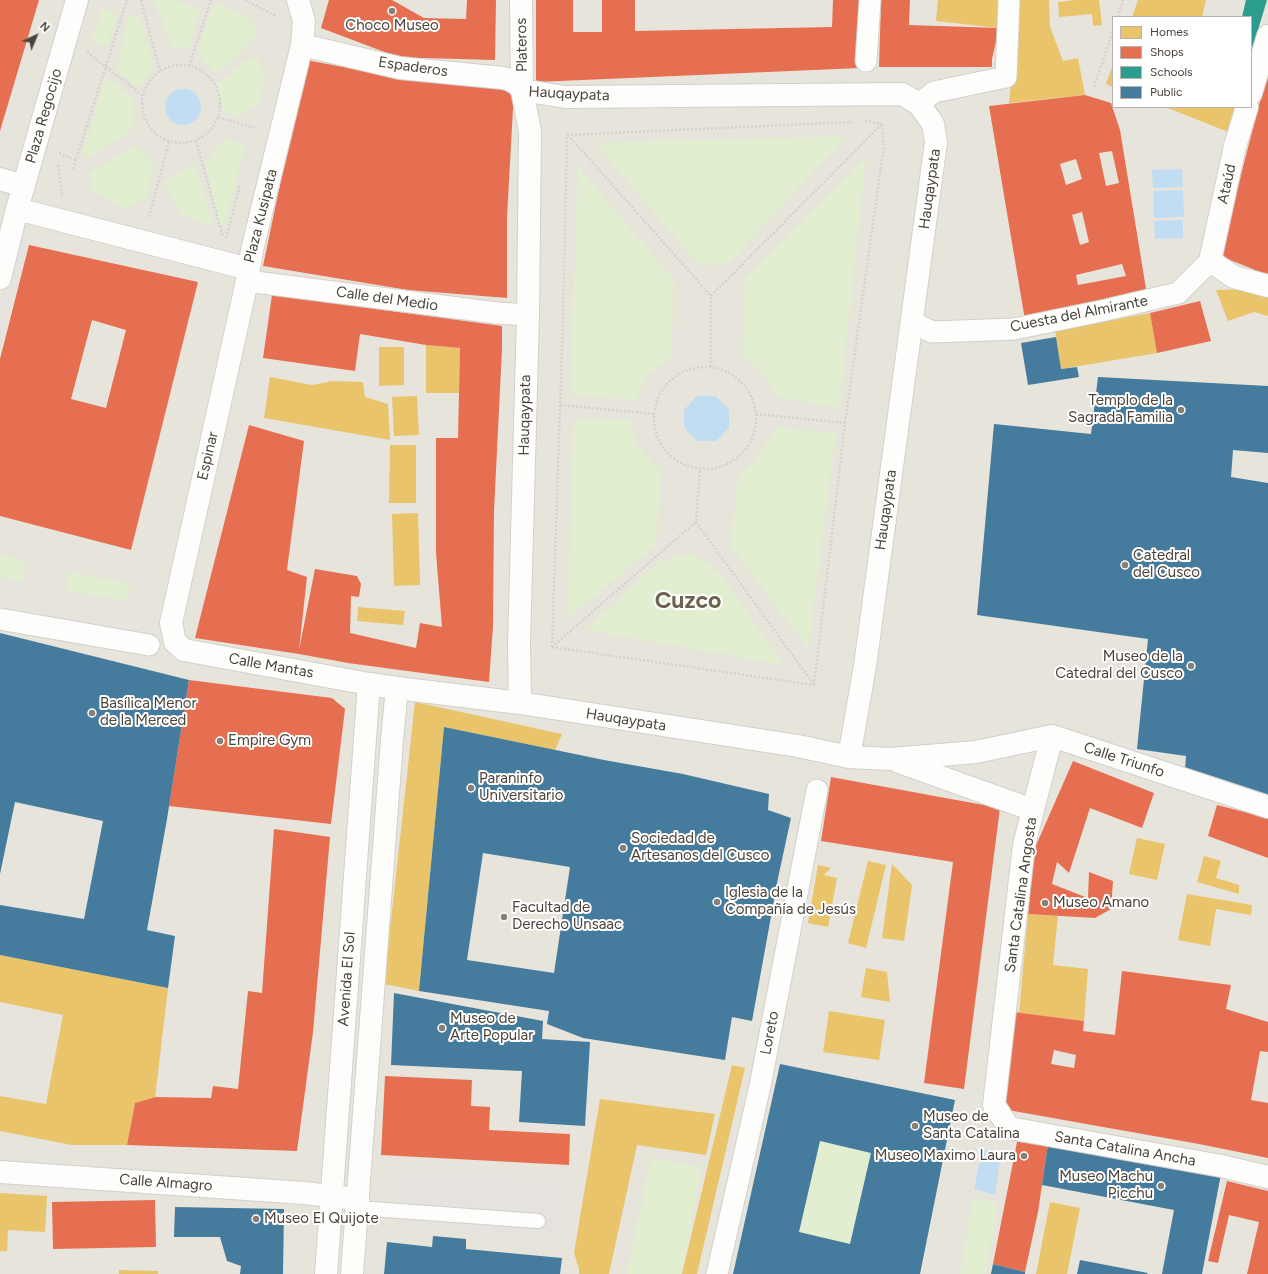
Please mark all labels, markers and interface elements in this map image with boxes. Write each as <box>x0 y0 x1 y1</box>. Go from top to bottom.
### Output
marker: Choco Museo <box>387 6 397 16</box>
north arrow <box>16 16 56 56</box>
legend <box>1112 16 1252 108</box>
place label: Choco Museo <box>345 17 439 35</box>
street label: Plateros <box>513 18 531 72</box>
text: N <box>37 19 52 35</box>
text: Homes <box>1150 25 1188 39</box>
text: Shops <box>1150 45 1184 59</box>
street label: Espaderos <box>377 53 449 81</box>
text: Schools <box>1150 65 1193 79</box>
street label: Plaza Regocijo <box>22 67 66 165</box>
street label: Hauqaypata <box>528 83 610 105</box>
text: Public <box>1150 85 1183 99</box>
street label: Hauqaypata <box>915 148 945 230</box>
street label: Ataúd <box>1214 162 1240 206</box>
street label: Plaza Kusipata <box>241 167 281 265</box>
street label: Calle del Medio <box>335 283 439 315</box>
street label: Cuesta del Almirante <box>1009 292 1149 336</box>
street label: Hauqaypata <box>515 374 535 456</box>
place label: Templo de la Sagrada Familia <box>1068 392 1173 427</box>
marker: Templo de la Sagrada Familia <box>1176 405 1186 415</box>
street label: Espinar <box>194 430 222 482</box>
street label: Hauqaypata <box>871 469 901 551</box>
place label: Catedral del Cusco <box>1133 547 1200 582</box>
marker: Catedral del Cusco <box>1120 560 1130 570</box>
district label: Cuzco <box>655 587 721 615</box>
place label: Museo de la Catedral del Cusco <box>1055 648 1183 683</box>
street label: Calle Mantas <box>227 650 315 682</box>
marker: Museo de la Catedral del Cusco <box>1186 661 1196 671</box>
place label: Basílica Menor de la Merced <box>100 695 197 730</box>
street label: Hauqaypata <box>585 705 667 735</box>
marker: Basílica Menor de la Merced <box>87 708 97 718</box>
place label: Empire Gym <box>228 732 311 750</box>
marker: Empire Gym <box>215 736 225 746</box>
street label: Calle Triunfo <box>1081 738 1167 782</box>
place label: Paraninfo Universitario <box>479 770 563 805</box>
marker: Paraninfo Universitario <box>466 783 476 793</box>
street label: Santa Catalina Angosta <box>1001 816 1041 974</box>
place label: Sociedad de Artesanos del Cusco <box>631 830 769 865</box>
marker: Sociedad de Artesanos del Cusco <box>618 843 628 853</box>
place label: Iglesia de la Compañía de Jesús <box>725 884 856 919</box>
place label: Museo Amano <box>1053 894 1149 912</box>
marker: Iglesia de la Compañía de Jesús <box>712 897 722 907</box>
marker: Museo Amano <box>1040 898 1050 908</box>
place label: Facultad de Derecho Unsaac <box>512 899 622 934</box>
marker: Facultad de Derecho Unsaac <box>499 912 509 922</box>
street label: Avenida El Sol <box>335 931 359 1027</box>
place label: Museo de Arte Popular <box>450 1010 533 1045</box>
street label: Loreto <box>757 1010 783 1056</box>
marker: Museo de Arte Popular <box>437 1023 447 1033</box>
place label: Museo de Santa Catalina <box>923 1108 1020 1143</box>
marker: Museo de Santa Catalina <box>910 1121 920 1131</box>
street label: Santa Catalina Ancha <box>1053 1128 1197 1170</box>
place label: Museo Maximo Laura <box>875 1147 1016 1165</box>
marker: Museo Maximo Laura <box>1019 1151 1029 1161</box>
place label: Museo Machu Picchu <box>1059 1168 1153 1203</box>
street label: Calle Almagro <box>119 1171 213 1195</box>
marker: Museo Machu Picchu <box>1156 1181 1166 1191</box>
place label: Museo El Quijote <box>264 1210 379 1228</box>
marker: Museo El Quijote <box>251 1214 261 1224</box>

